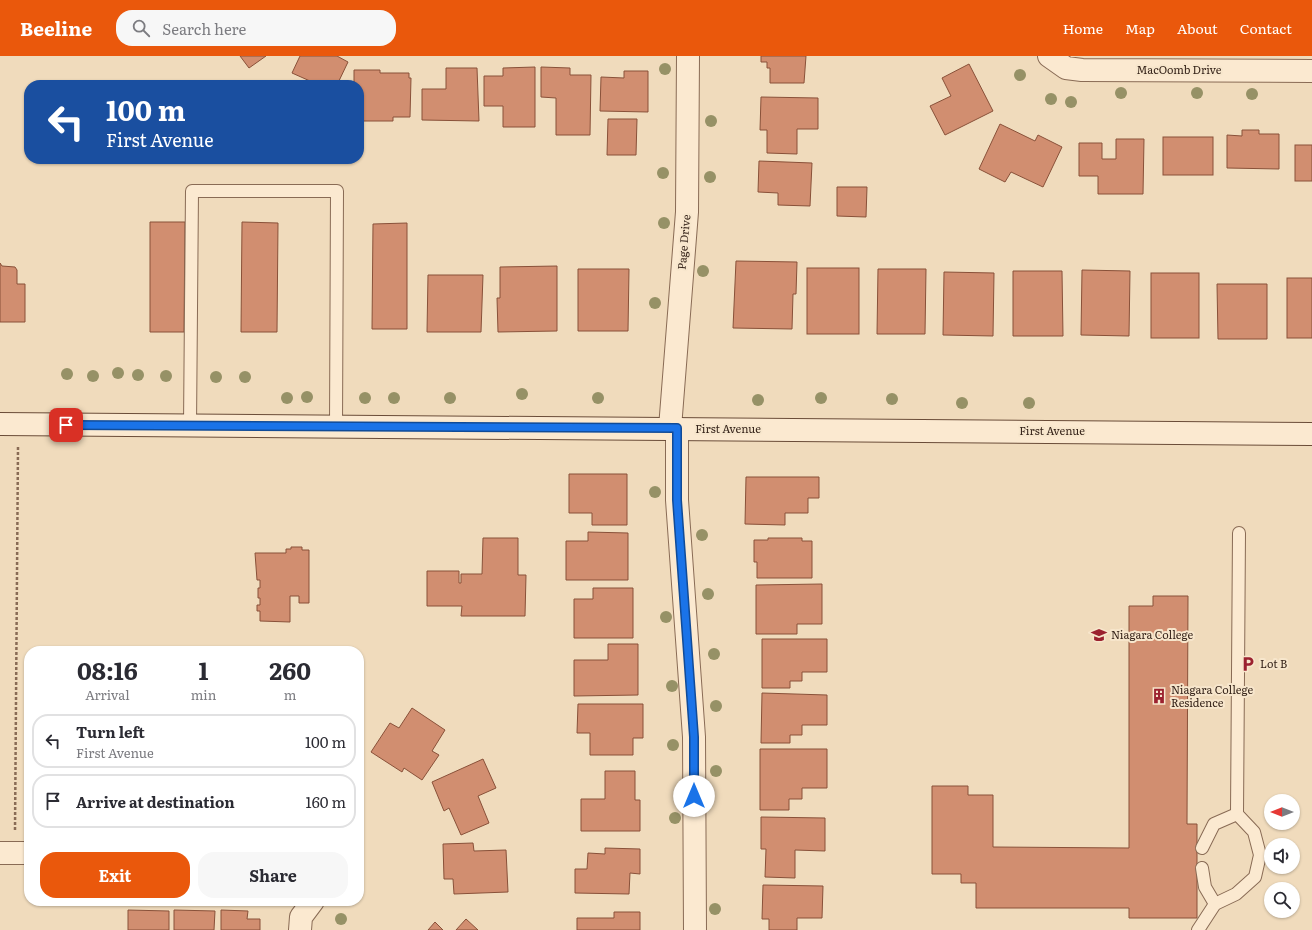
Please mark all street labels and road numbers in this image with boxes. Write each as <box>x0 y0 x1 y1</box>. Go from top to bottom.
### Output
street label: MacOomb Drive <box>1137 61 1222 77</box>
street label: Page Drive <box>673 213 693 270</box>
street label: First Avenue <box>695 420 761 436</box>
street label: First Avenue <box>1019 422 1085 438</box>

